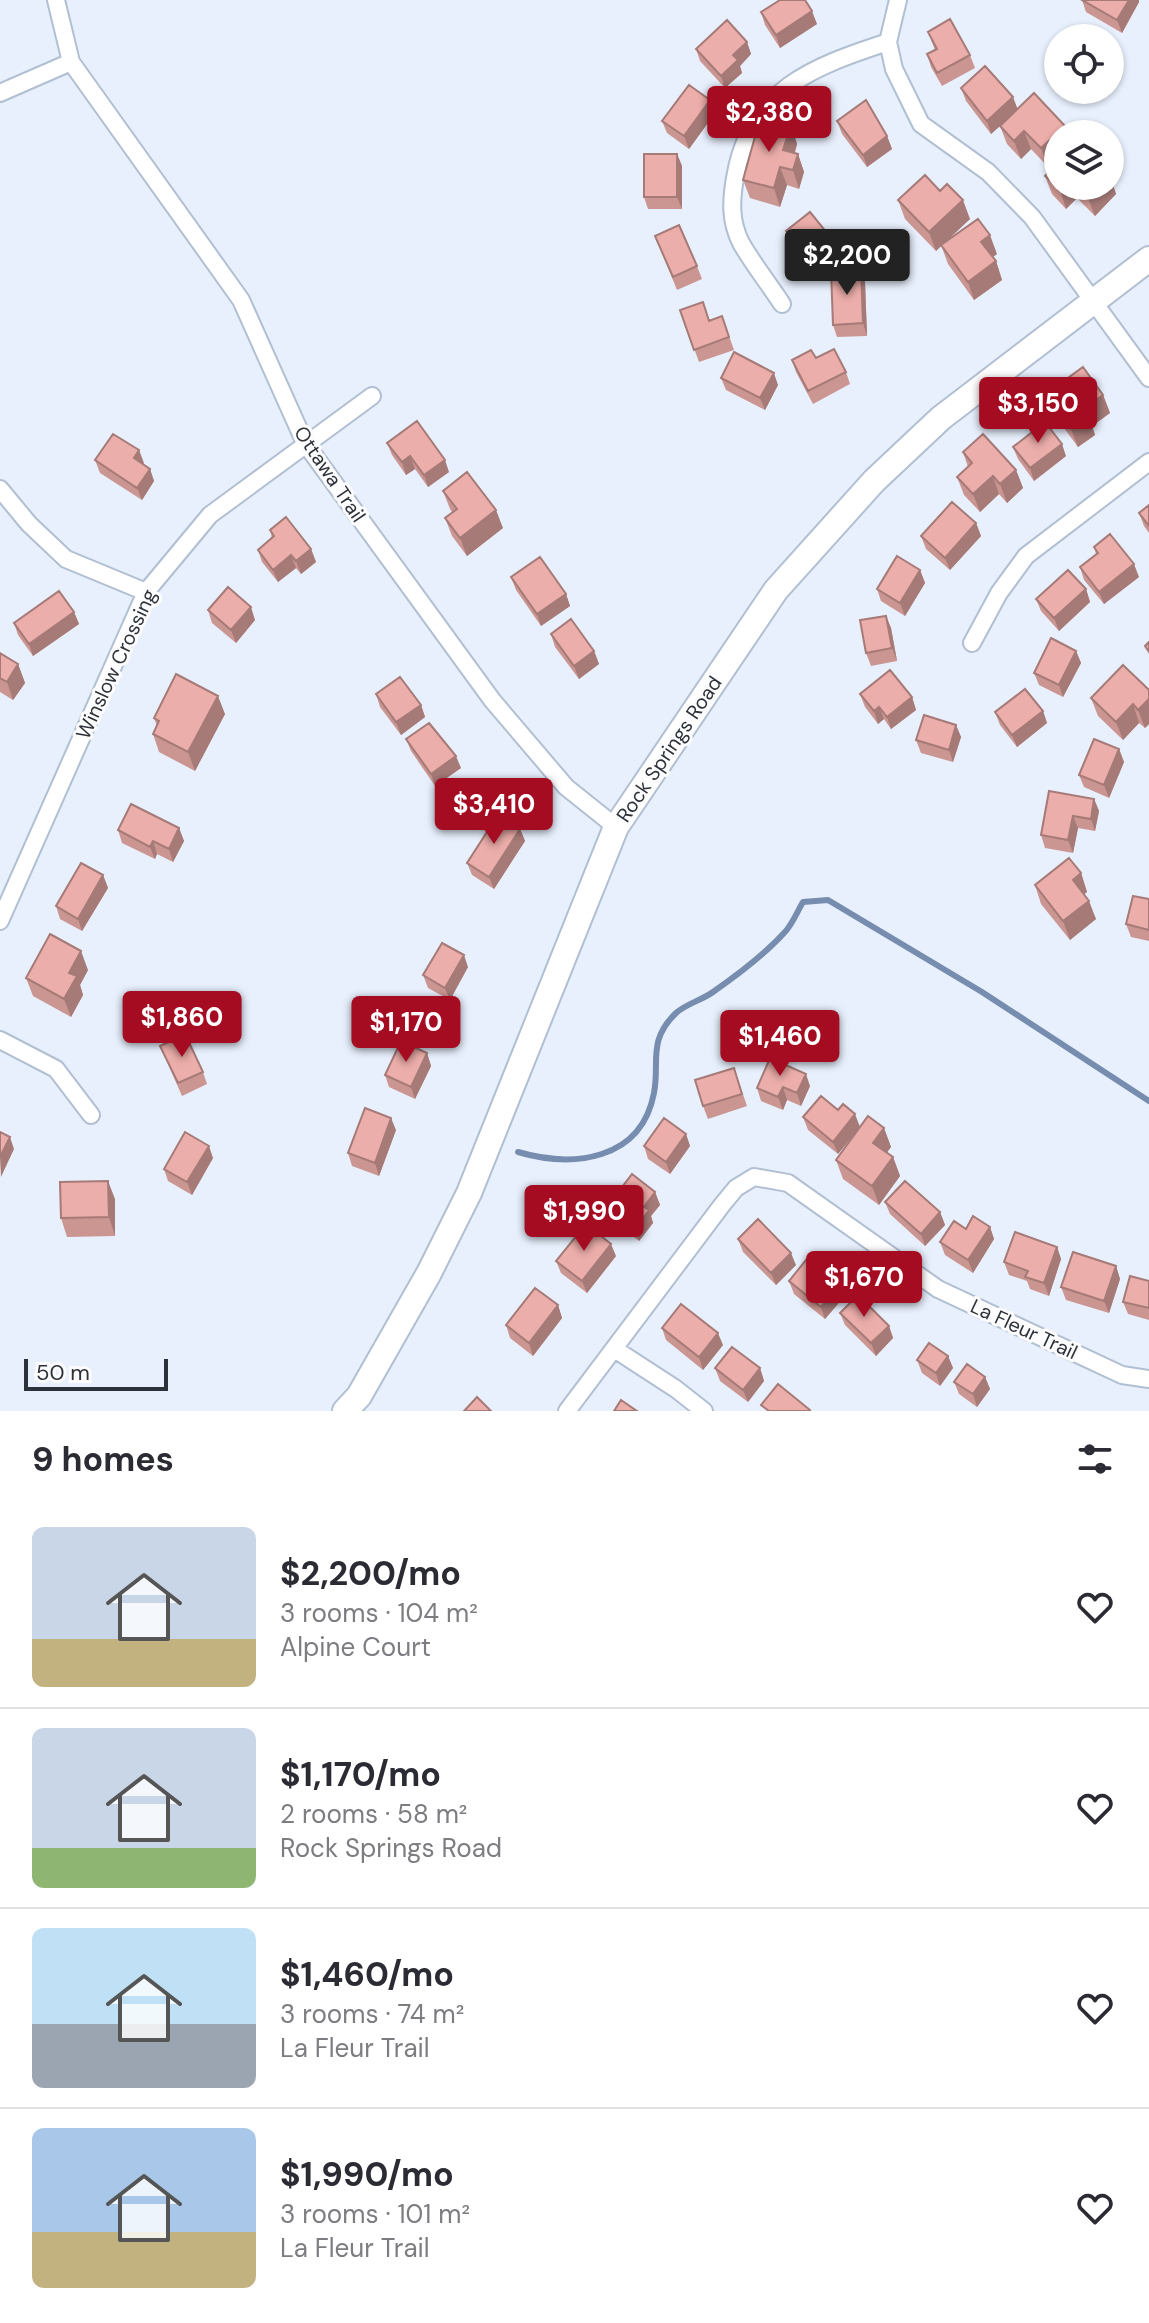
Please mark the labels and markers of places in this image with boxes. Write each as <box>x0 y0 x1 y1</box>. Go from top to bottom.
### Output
pin: $2,380 <box>704 86 834 154</box>
pin: $2,200 <box>782 229 912 297</box>
pin: $3,150 <box>973 377 1103 445</box>
pin: $3,410 <box>429 778 559 846</box>
pin: $1,860 <box>117 991 247 1059</box>
pin: $1,170 <box>341 996 471 1064</box>
pin: $1,460 <box>715 1010 845 1078</box>
pin: $1,990 <box>519 1185 649 1253</box>
pin: $1,670 <box>799 1251 929 1319</box>

